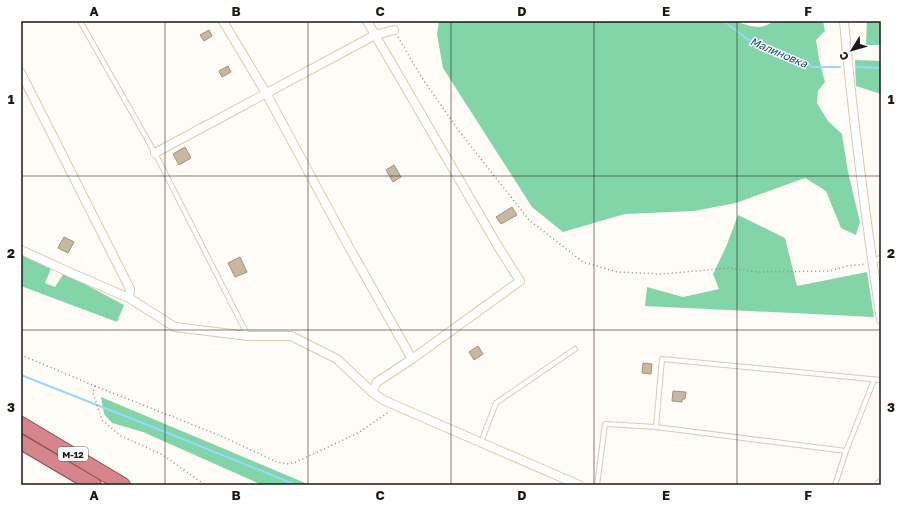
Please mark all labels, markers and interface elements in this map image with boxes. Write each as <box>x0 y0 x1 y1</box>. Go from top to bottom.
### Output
text: A <box>89 3 99 19</box>
text: B <box>231 3 241 19</box>
text: C <box>375 3 385 19</box>
text: D <box>517 3 527 19</box>
text: E <box>662 3 670 19</box>
text: F <box>804 3 812 19</box>
north arrow <box>832 30 872 70</box>
water label: Малиновка <box>748 34 810 70</box>
text: С <box>836 49 851 63</box>
text: 1 <box>8 91 15 107</box>
text: 1 <box>888 91 895 107</box>
text: 2 <box>7 245 15 261</box>
text: 2 <box>887 245 895 261</box>
text: 3 <box>7 399 15 415</box>
text: 3 <box>887 399 895 415</box>
road number: М-12 <box>58 447 88 461</box>
text: A <box>89 487 99 503</box>
text: B <box>231 487 241 503</box>
text: C <box>375 487 385 503</box>
text: D <box>517 487 527 503</box>
text: E <box>662 487 670 503</box>
text: F <box>804 487 812 503</box>

